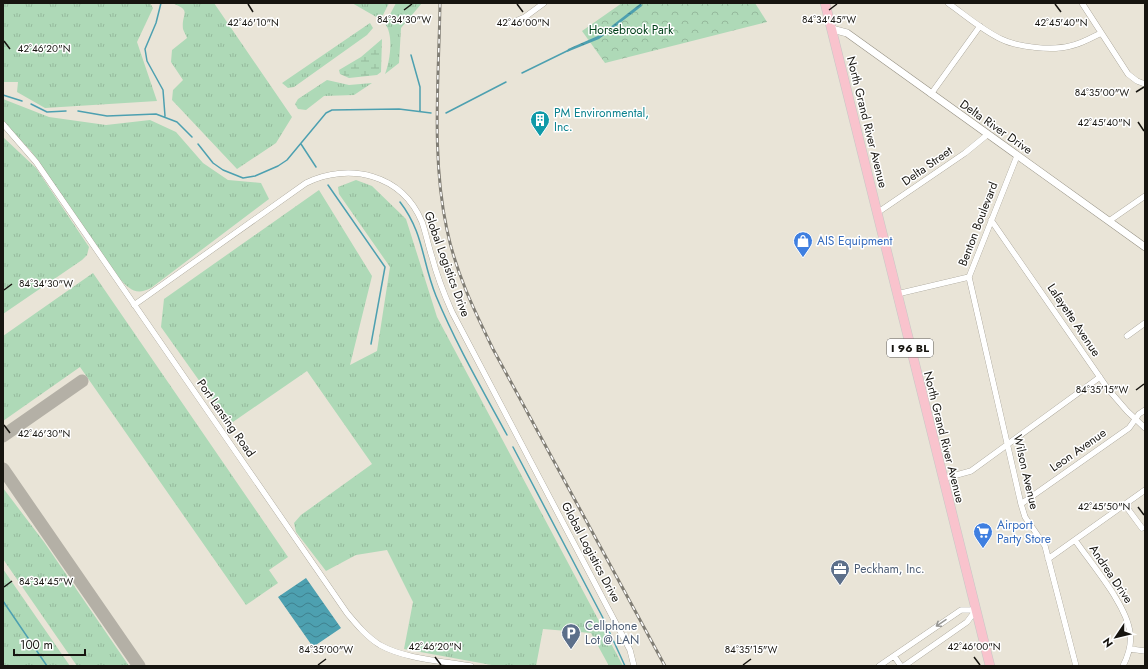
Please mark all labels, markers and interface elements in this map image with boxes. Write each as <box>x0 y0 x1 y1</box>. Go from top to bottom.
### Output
text: 84°34'30"W <box>377 12 431 27</box>
text: 84°34'45"W <box>802 12 856 27</box>
text: 42°46'10"N <box>227 15 279 30</box>
text: 42°46'00"N <box>496 15 550 30</box>
text: 42°45'40"N <box>1035 15 1087 30</box>
park label: Horsebrook Park <box>589 21 674 39</box>
text: 42°46'20"N <box>18 41 70 56</box>
street label: North Grand River Avenue <box>842 54 892 190</box>
text: 84°35'00"W <box>1075 85 1129 100</box>
street label: Delta River Drive <box>956 95 1036 159</box>
place label: PM Environmental, Inc. <box>554 104 649 136</box>
building icon: PM Environmental, Inc. <box>529 109 551 137</box>
text: 42°45'40"N <box>1078 115 1130 130</box>
street label: Delta Street <box>898 142 956 190</box>
street label: Benton Boulevard <box>954 179 1002 269</box>
street label: Global Logistics Drive <box>420 209 474 319</box>
shop icon: AIS Equipment <box>792 230 814 258</box>
place label: AIS Equipment <box>817 232 893 250</box>
text: 84°34'30"W <box>19 276 73 291</box>
street label: Lafayette Avenue <box>1043 280 1105 360</box>
road number: I 96 BL <box>887 339 933 357</box>
street label: North Grand River Avenue <box>919 369 969 505</box>
street label: Port Lansing Road <box>192 375 260 461</box>
text: 84°35'15"W <box>1076 382 1128 397</box>
street label: Leon Avenue <box>1046 424 1110 476</box>
text: 42°46'30"N <box>18 426 70 441</box>
street label: Wilson Avenue <box>1009 433 1043 511</box>
street label: Global Logistics Drive <box>557 499 625 605</box>
text: 42°45'50"N <box>1078 499 1130 514</box>
place label: Airport Party Store <box>997 516 1051 548</box>
supermarket icon: Airport Party Store <box>972 521 994 549</box>
street label: Andrea Drive <box>1085 541 1137 607</box>
office icon: Peckham, Inc. <box>829 558 851 586</box>
place label: Peckham, Inc. <box>854 560 925 578</box>
text: 84°34'45"W <box>19 574 73 589</box>
place label: Cellphone Lot @ LAN <box>585 617 639 649</box>
north arrow <box>1096 617 1136 657</box>
one-way arrow <box>936 619 947 627</box>
parking icon: Cellphone Lot @ LAN <box>560 622 582 650</box>
scale bar <box>14 631 85 657</box>
text: N <box>1099 635 1117 651</box>
text: 100 m <box>20 636 53 654</box>
text: 42°46'20"N <box>409 639 461 654</box>
text: 42°46'00"N <box>947 639 1001 654</box>
text: 84°35'00"W <box>299 642 353 657</box>
text: 84°35'15"W <box>725 642 777 657</box>

